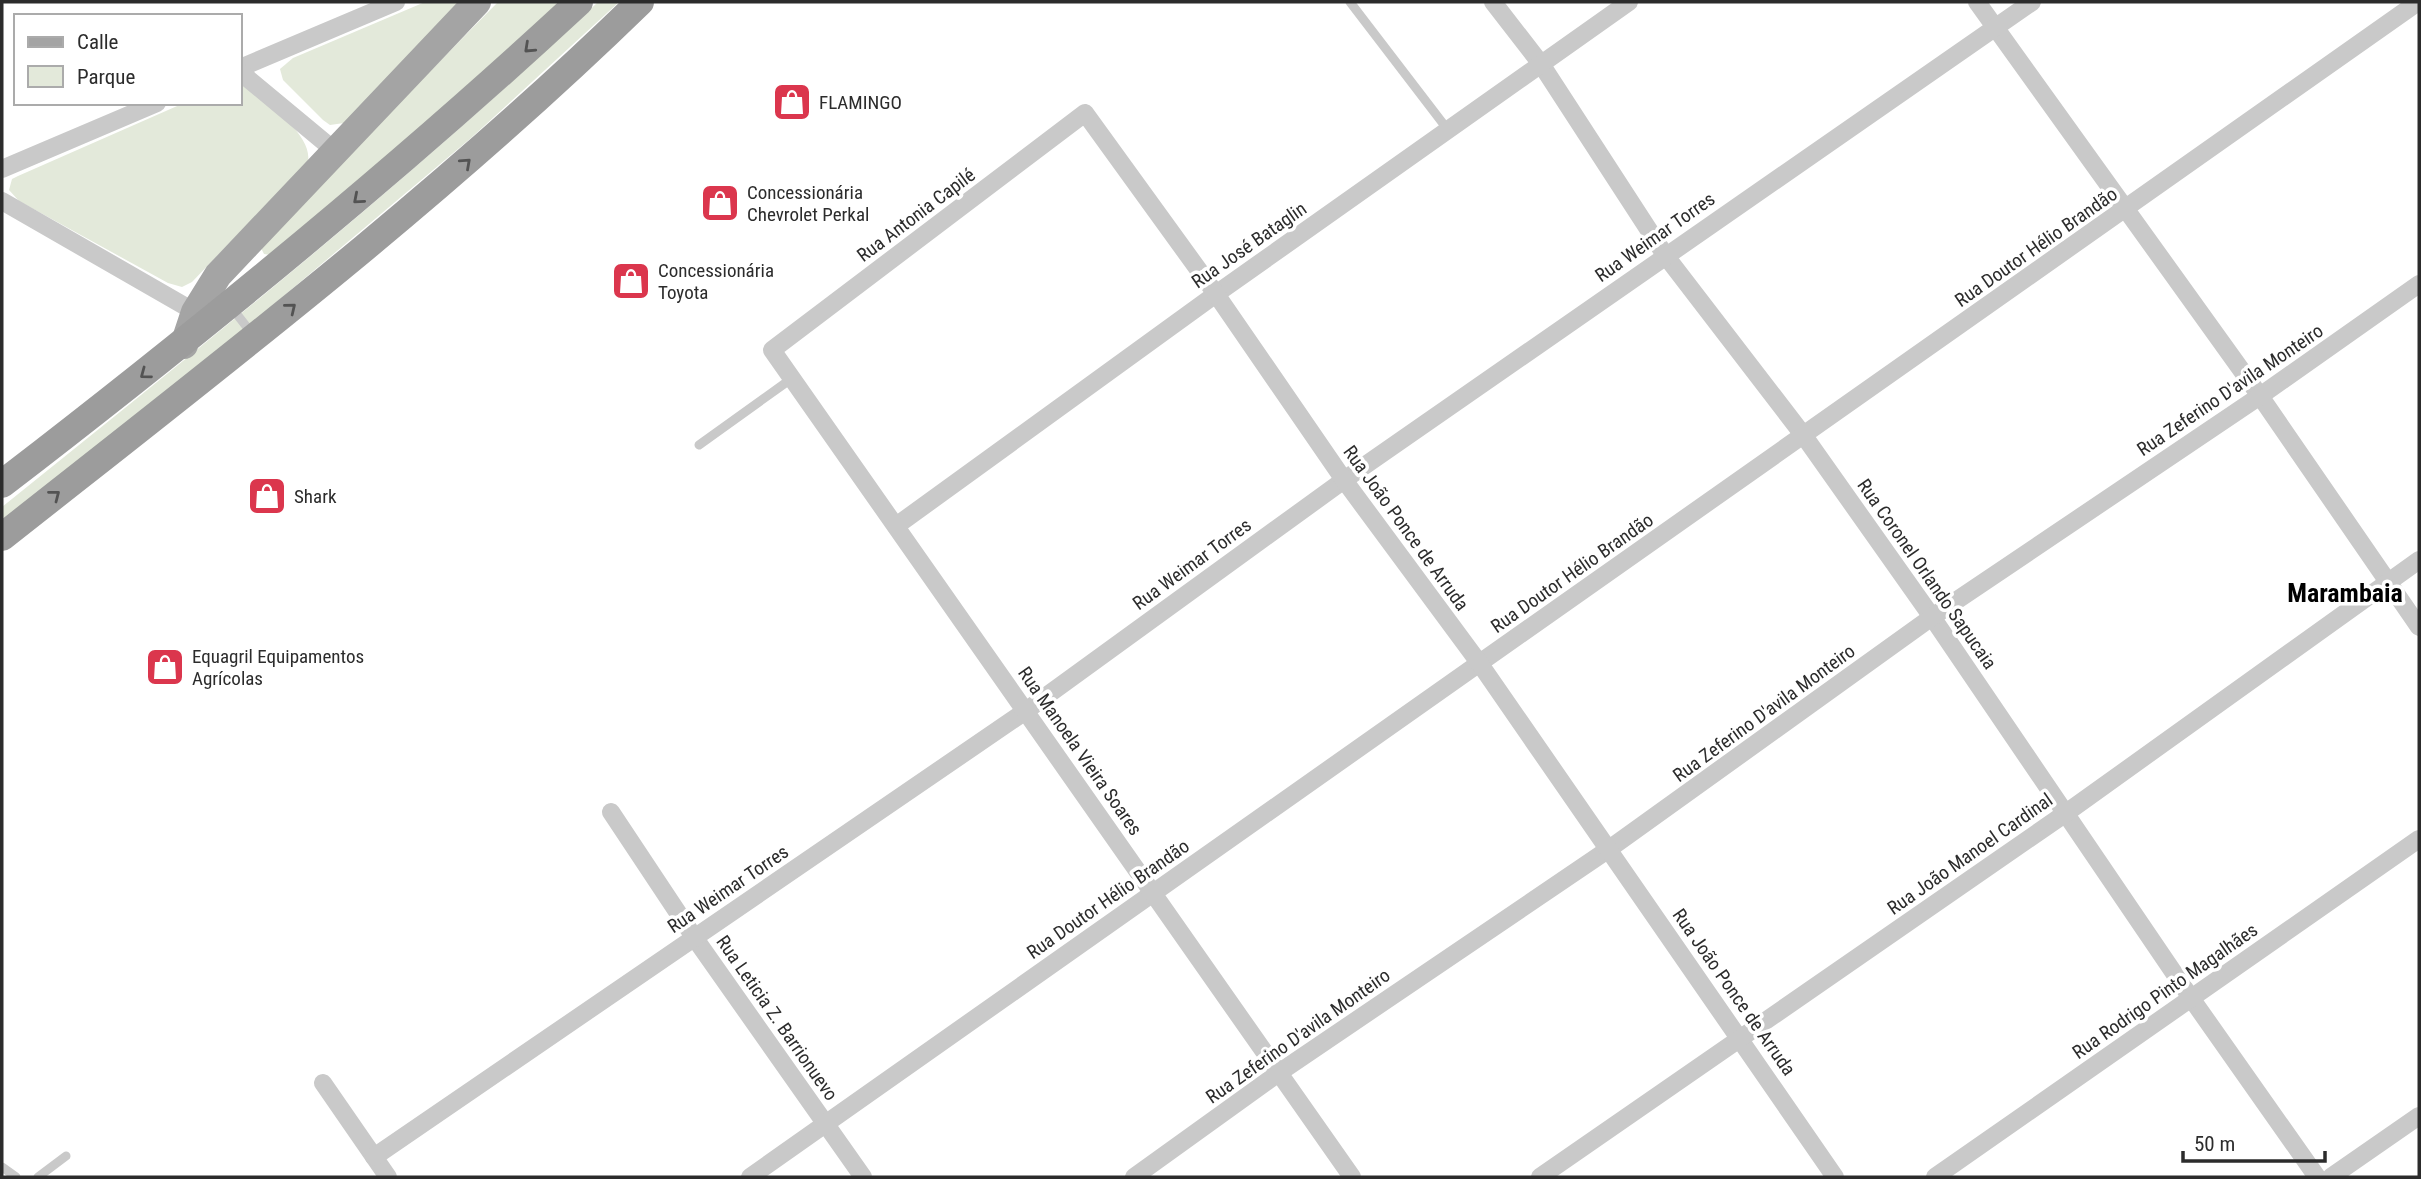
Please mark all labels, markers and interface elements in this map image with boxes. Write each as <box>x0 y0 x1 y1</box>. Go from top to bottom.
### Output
legend <box>14 14 242 105</box>
text: Calle <box>77 30 119 54</box>
one-way arrow <box>524 40 537 53</box>
text: Parque <box>77 65 135 89</box>
shop icon: FLAMINGO <box>771 81 813 123</box>
place label: FLAMINGO <box>819 91 902 114</box>
one-way arrow <box>458 159 471 171</box>
street label: Rua Antonia Capilé <box>852 163 980 267</box>
place label: Concessionária Chevrolet Perkal <box>747 181 869 226</box>
shop icon: Concessionária Chevrolet Perkal <box>699 182 741 224</box>
street label: Rua Doutor Hélio Brandão <box>1950 182 2122 312</box>
street label: Rua Weimar Torres <box>1591 187 1719 287</box>
one-way arrow <box>354 191 367 203</box>
street label: Rua José Bataglin <box>1187 197 1311 293</box>
place label: Concessionária Toyota <box>658 259 774 304</box>
shop icon: Concessionária Toyota <box>610 260 652 302</box>
one-way arrow <box>283 304 296 316</box>
street label: Rua Zeferino D'avila Monteiro <box>2133 319 2327 461</box>
one-way arrow <box>140 366 153 379</box>
street label: Rua João Ponce de Arruda <box>1338 441 1474 615</box>
street label: Rua Coronel Orlando Sapucaia <box>1852 474 2002 674</box>
shop icon: Shark <box>246 475 288 517</box>
place label: Shark <box>294 485 337 508</box>
one-way arrow <box>48 491 60 504</box>
street label: Rua Doutor Hélio Brandão <box>1486 508 1658 638</box>
street label: Rua Weimar Torres <box>1128 513 1256 615</box>
district label: Marambaia <box>2287 578 2403 608</box>
street label: Rua Zeferino D'avila Monteiro <box>1668 639 1860 787</box>
place label: Equagril Equipamentos Agrícolas <box>192 645 364 690</box>
shop icon: Equagril Equipamentos Agrícolas <box>144 646 186 688</box>
street label: Rua Manoela Vieira Soares <box>1013 662 1147 840</box>
street label: Rua João Manoel Cardinal <box>1883 788 2057 920</box>
street label: Rua Doutor Hélio Brandão <box>1022 834 1194 964</box>
street label: Rua Weimar Torres <box>663 840 793 938</box>
street label: Rua João Ponce de Arruda <box>1668 904 1800 1080</box>
street label: Rua Rodrigo Pinto Magalhães <box>2068 918 2262 1064</box>
street label: Rua Leticia Z. Barrionuevo <box>711 931 843 1105</box>
street label: Rua Zeferino D'avila Monteiro <box>1202 964 1394 1108</box>
scale bar <box>2183 1120 2325 1164</box>
text: 50 m <box>2194 1132 2235 1156</box>

